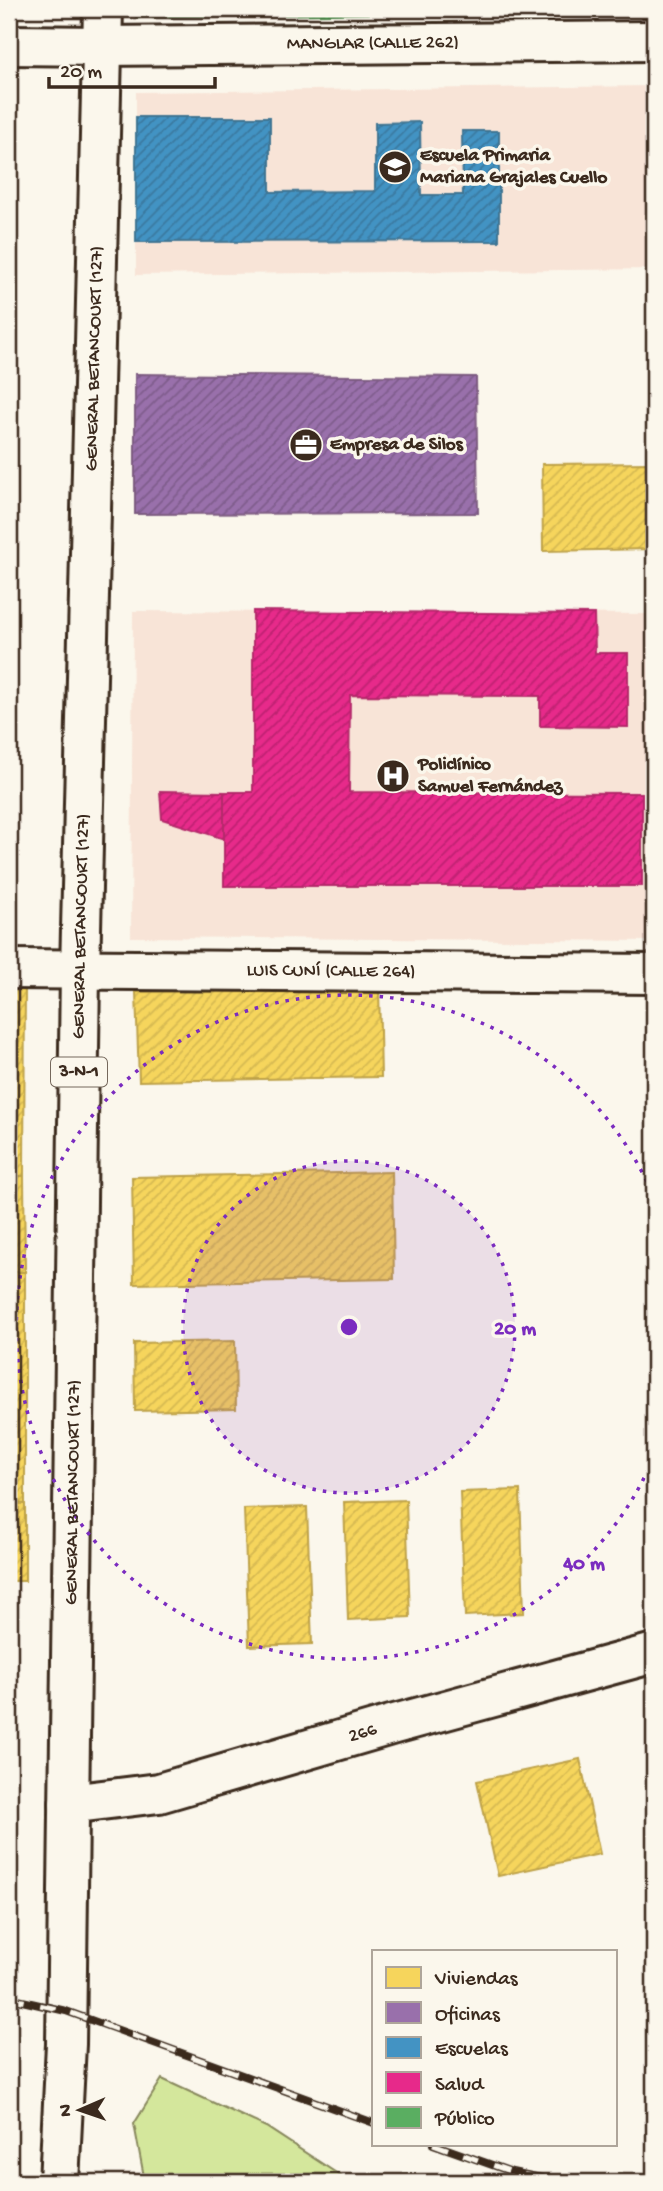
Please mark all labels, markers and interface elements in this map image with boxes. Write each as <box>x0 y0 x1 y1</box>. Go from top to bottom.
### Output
street label: MANGLAR (CALLE 262) <box>287 31 459 56</box>
scale bar <box>49 46 215 90</box>
text: 20 m <box>60 61 102 86</box>
place label: Escuela Primaria Mariana Grajales Cuello <box>420 145 607 190</box>
school or university icon: Escuela Primaria Mariana Grajales Cuello <box>376 148 414 186</box>
street label: GENERAL BETANCOURT (127) <box>80 245 109 471</box>
office icon: Empresa de Silos <box>287 426 325 464</box>
place label: Empresa de Silos <box>330 434 464 457</box>
place label: Policlínico Samuel Fernández <box>417 754 564 799</box>
hospital icon: Policlínico Samuel Fernández <box>374 757 412 795</box>
street label: GENERAL BETANCOURT (127) <box>68 813 95 1039</box>
street label: LUIS CUNÍ (CALLE 264) <box>246 959 416 984</box>
road number: 3-N-1 <box>51 1058 107 1086</box>
centre of rings <box>337 1315 361 1339</box>
text: 20 m <box>494 1318 536 1343</box>
street label: GENERAL BETANCOURT (127) <box>60 1379 86 1605</box>
text: 40 m <box>562 1553 605 1578</box>
street label: 266 <box>346 1718 380 1748</box>
legend <box>372 1950 618 2146</box>
text: Viviendas <box>434 1968 519 1993</box>
text: Oficinas <box>435 2004 501 2029</box>
text: Escuelas <box>435 2038 509 2063</box>
text: Salud <box>435 2074 485 2099</box>
north arrow <box>46 2076 116 2146</box>
text: N <box>55 2104 78 2117</box>
text: Público <box>434 2108 495 2133</box>

